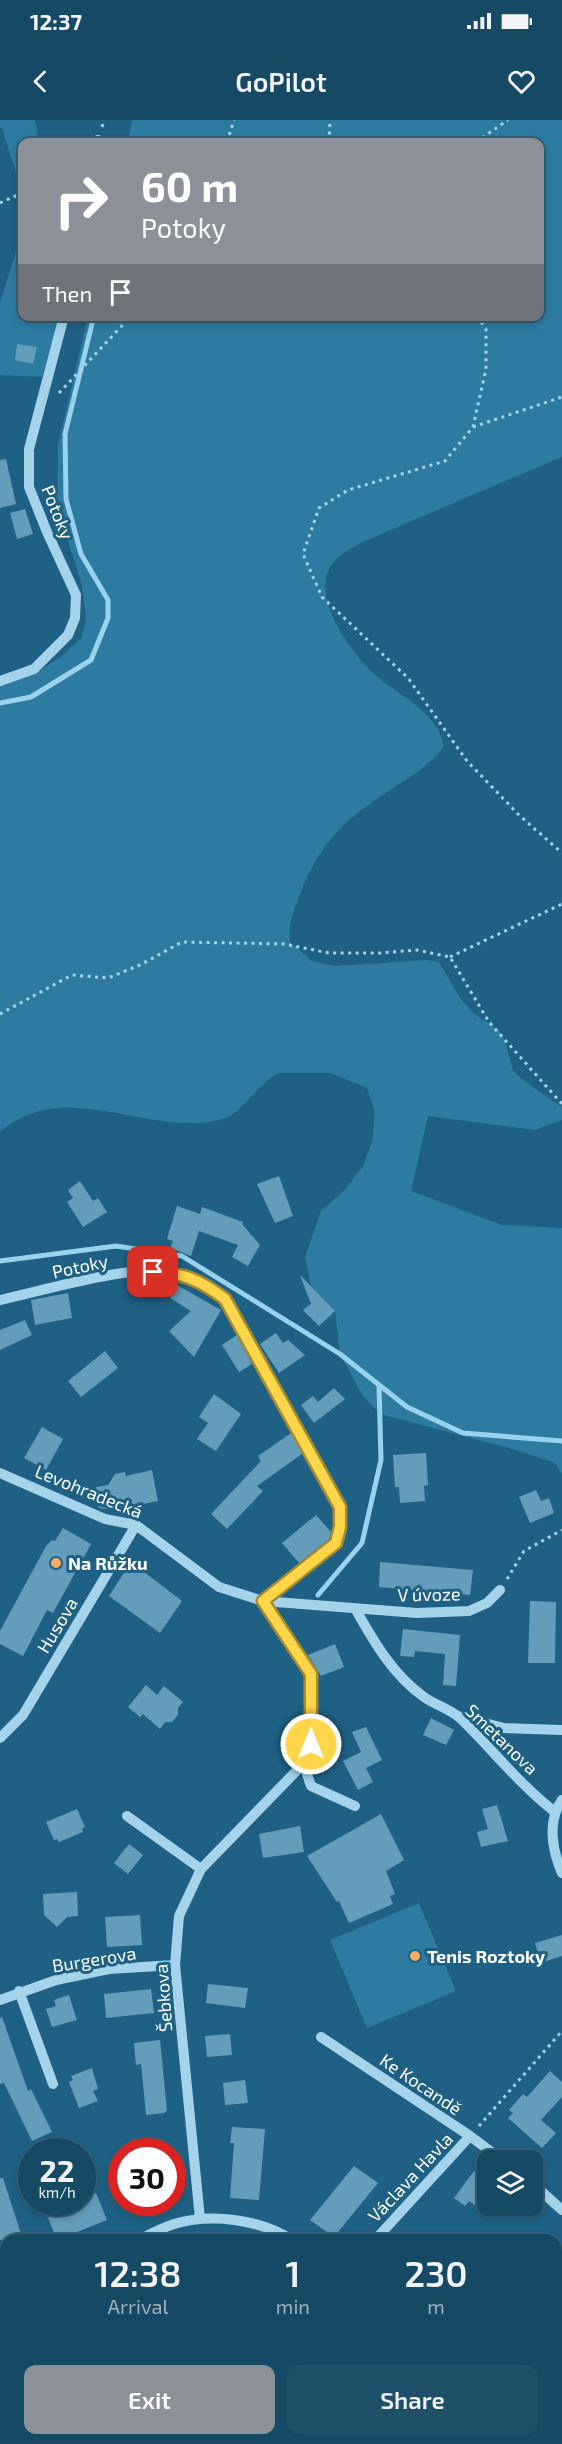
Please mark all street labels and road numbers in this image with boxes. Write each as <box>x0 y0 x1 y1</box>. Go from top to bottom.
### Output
street label: Potoky <box>37 482 79 543</box>
street label: Potoky <box>50 1249 110 1283</box>
street label: Levohradecká <box>32 1459 146 1523</box>
street label: V úvoze <box>397 1582 461 1606</box>
street label: Husova <box>32 1593 82 1657</box>
street label: Smetanova <box>461 1699 543 1779</box>
street label: Burgerova <box>50 1942 138 1976</box>
street label: Šebkova <box>150 1963 176 2033</box>
street label: Ke Kocandě <box>376 2049 466 2119</box>
street label: Václava Havla <box>363 2128 457 2226</box>

